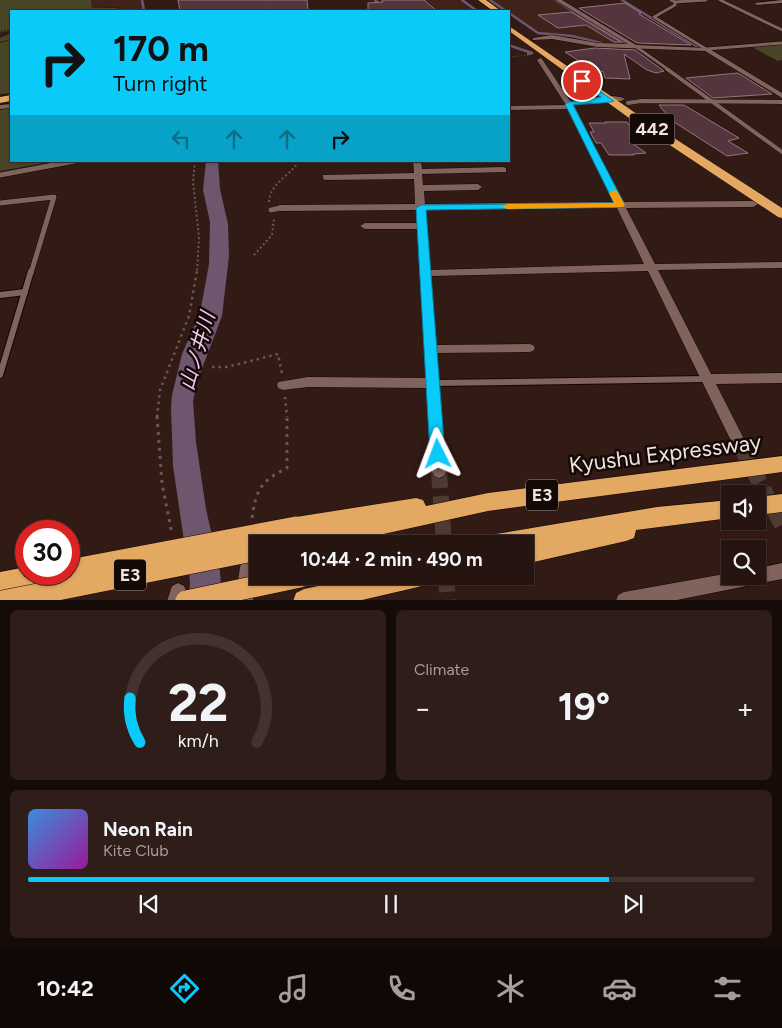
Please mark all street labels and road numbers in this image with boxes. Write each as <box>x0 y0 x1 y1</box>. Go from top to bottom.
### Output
road number: 442 <box>630 114 674 144</box>
street label: Kyushu Expressway <box>567 428 763 479</box>
road number: E3 <box>526 480 558 510</box>
road number: E3 <box>114 560 146 590</box>

